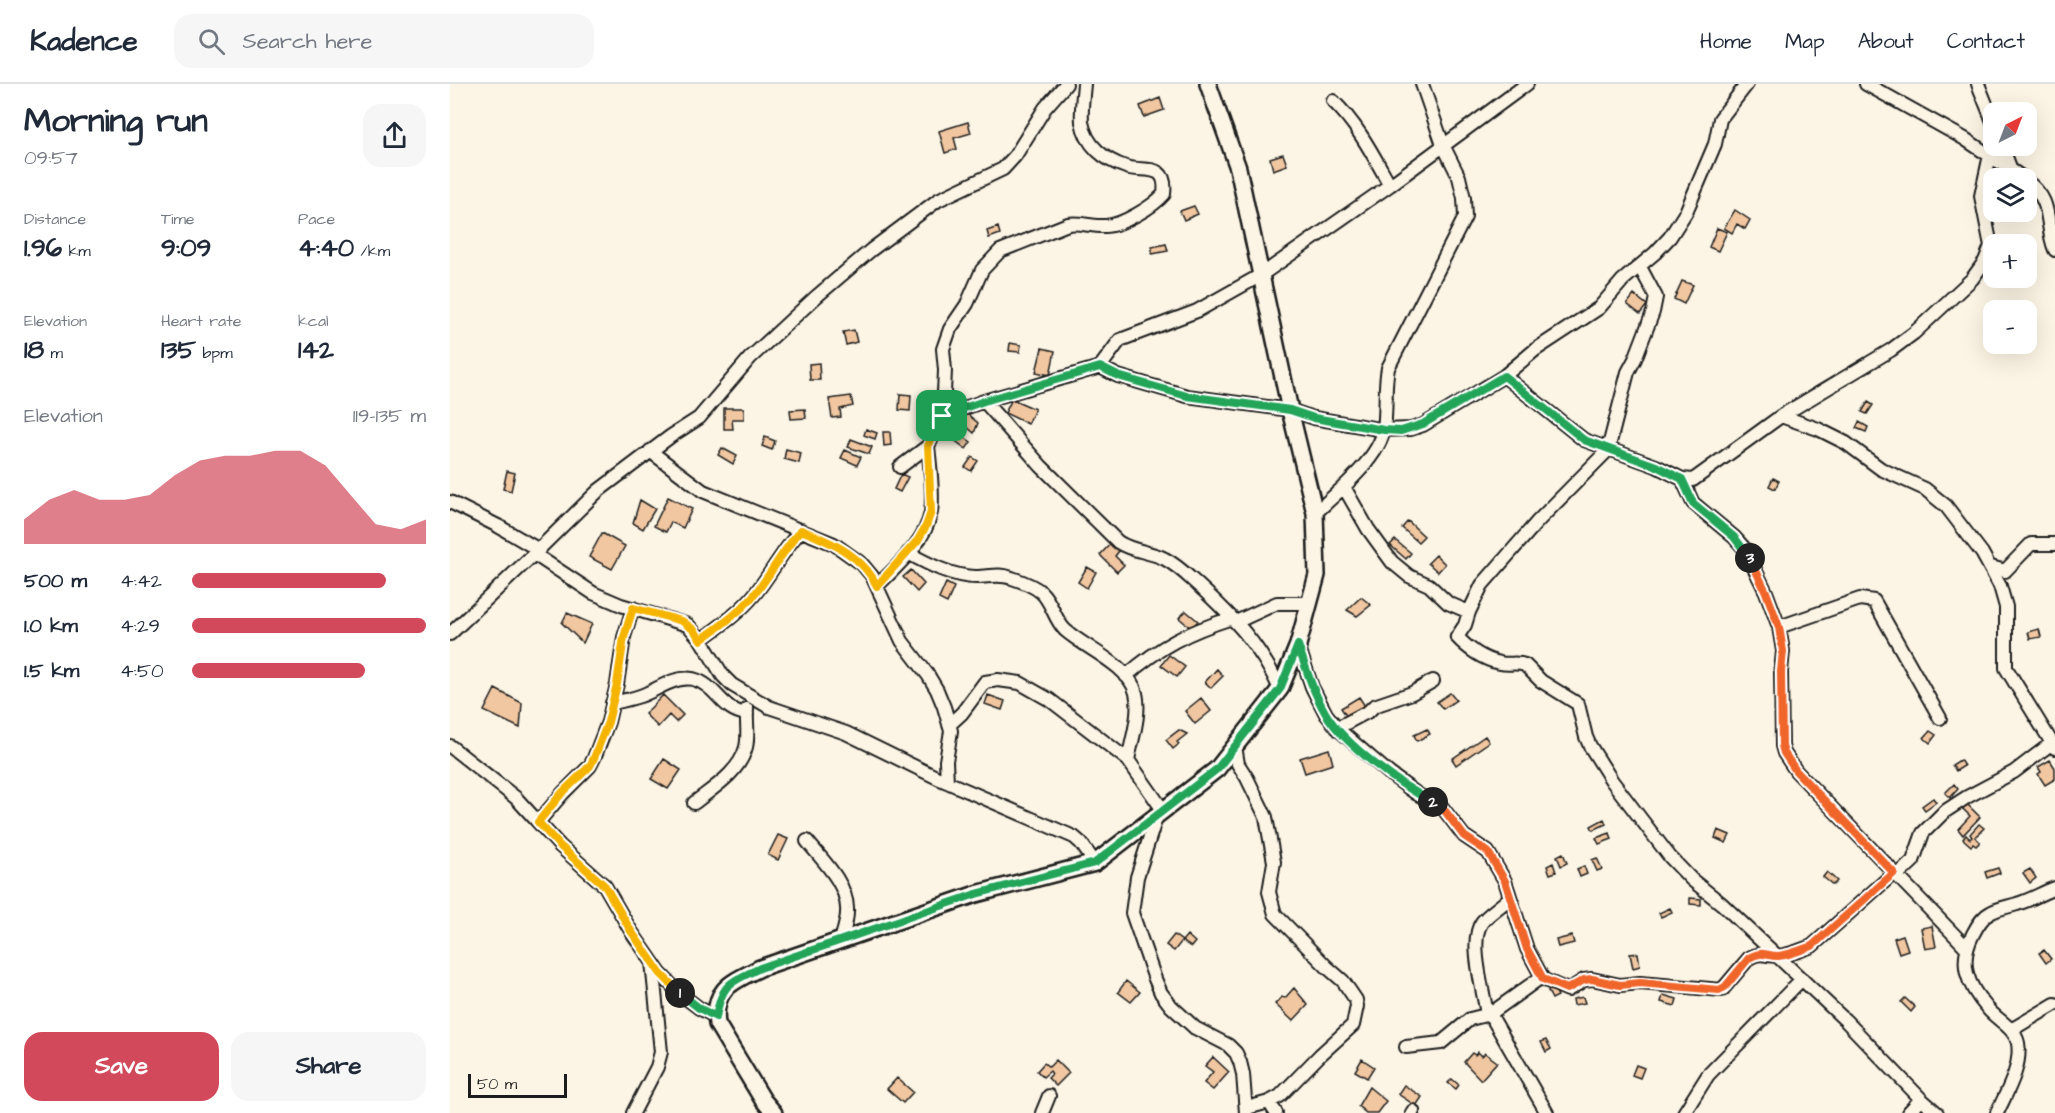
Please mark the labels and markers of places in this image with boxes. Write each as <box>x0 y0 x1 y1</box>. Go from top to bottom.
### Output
pin <box>916 390 967 441</box>
pin: 3 <box>1735 543 1765 573</box>
pin: 2 <box>1418 787 1448 817</box>
pin: 1 <box>665 978 695 1008</box>

